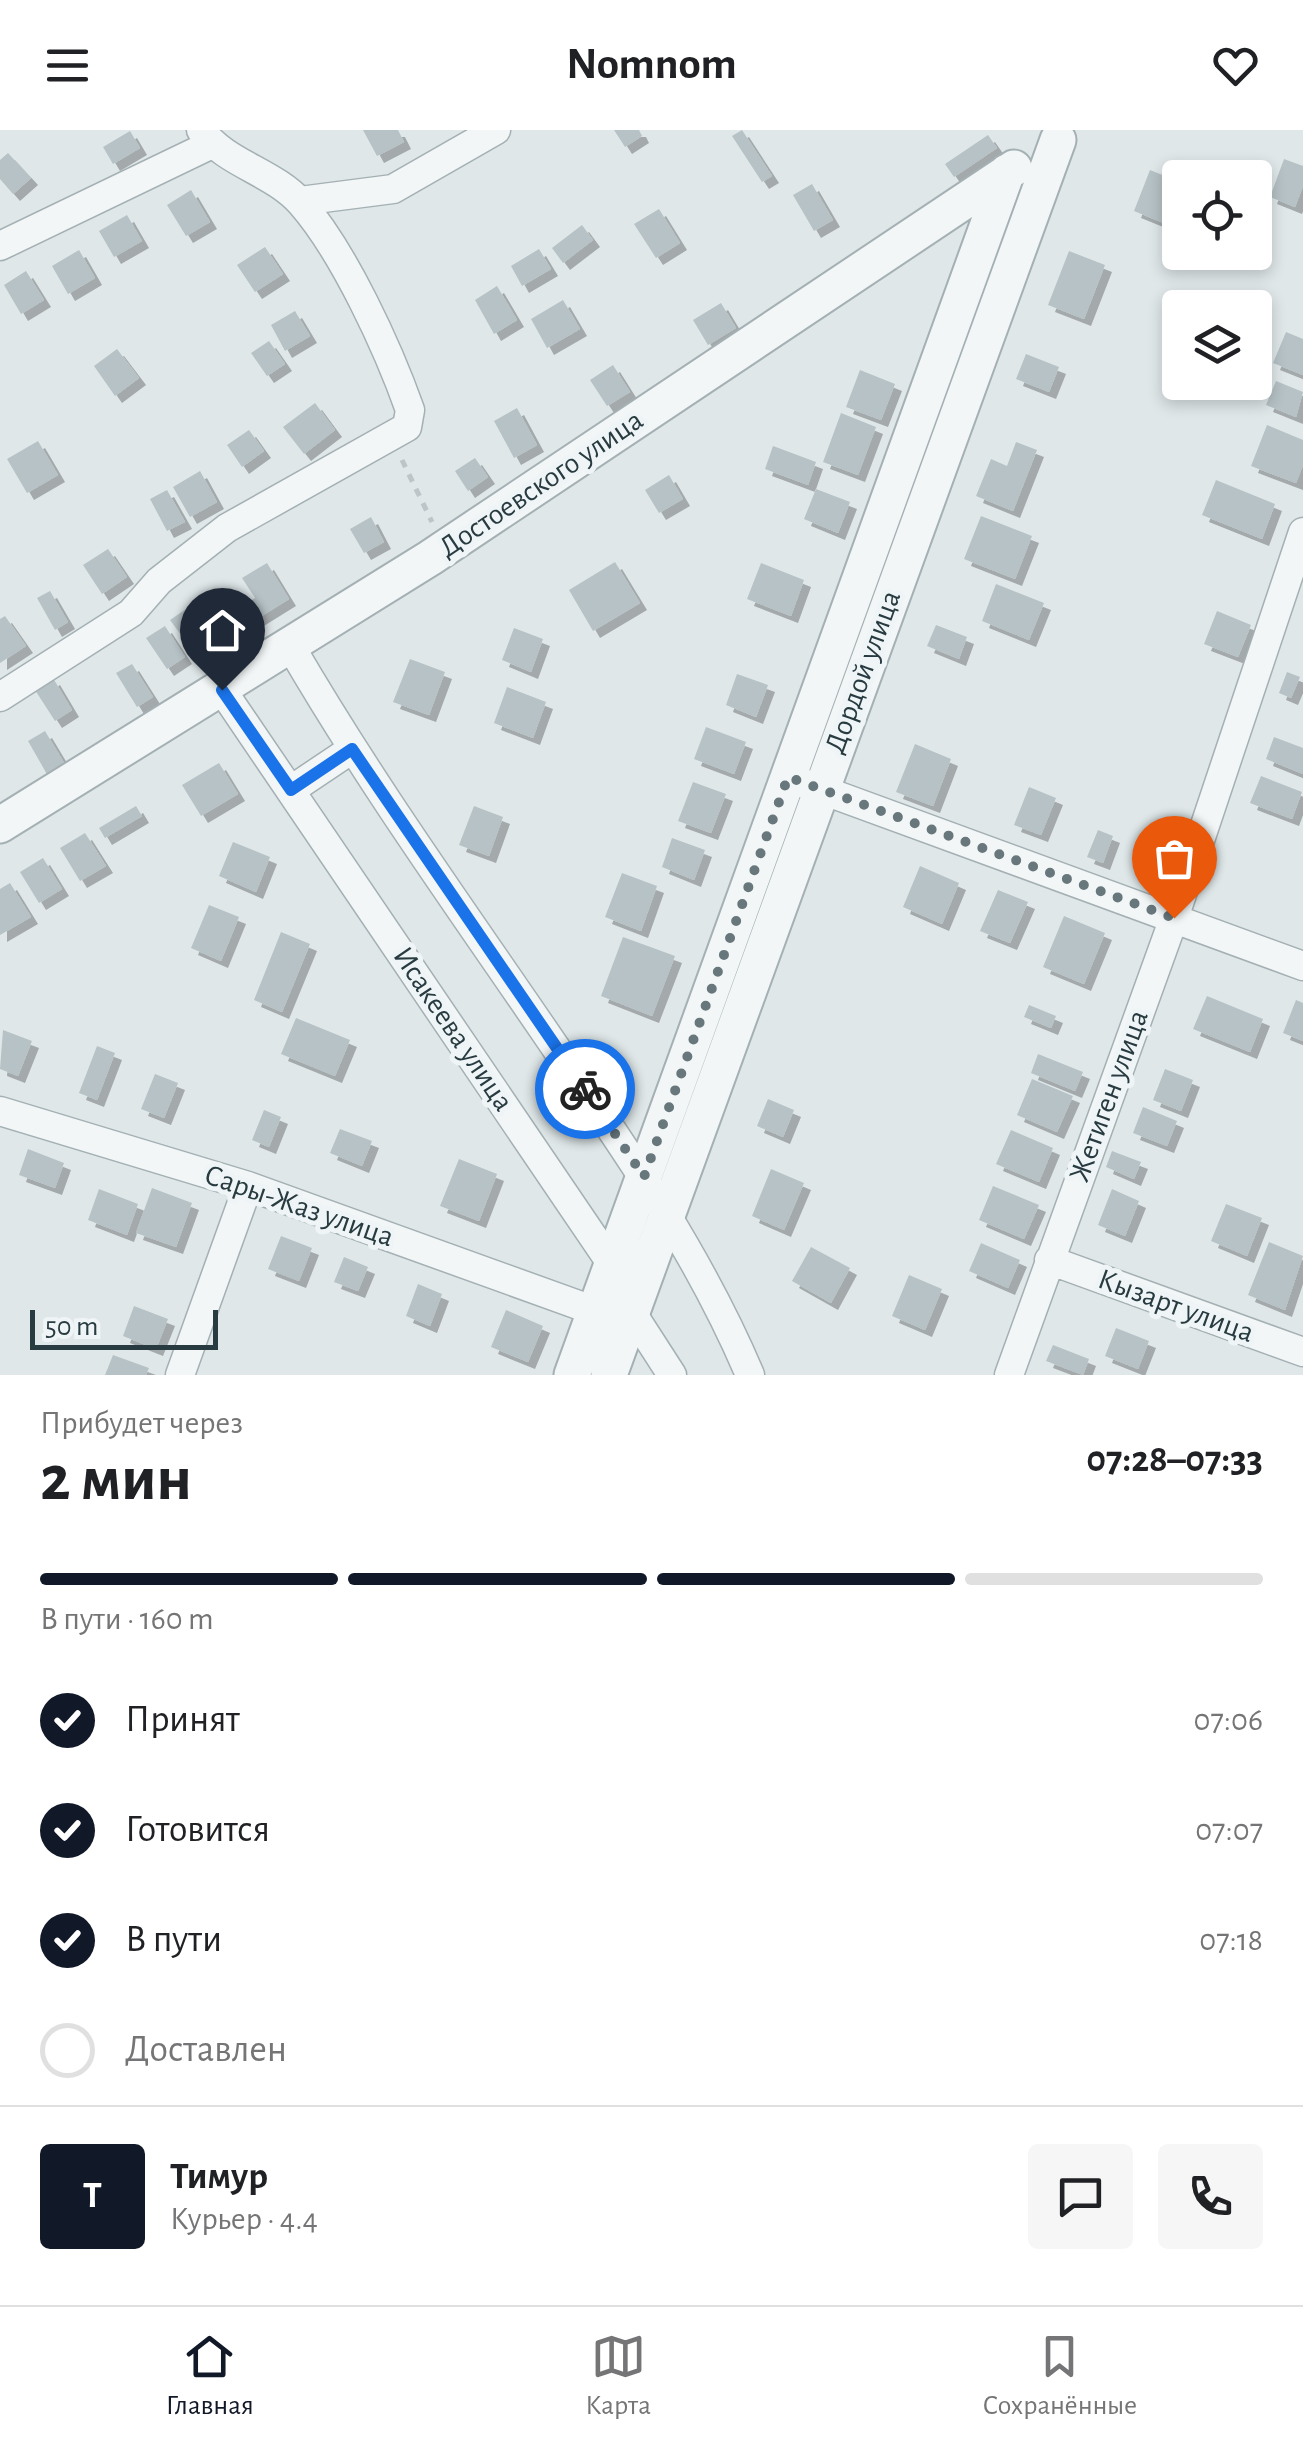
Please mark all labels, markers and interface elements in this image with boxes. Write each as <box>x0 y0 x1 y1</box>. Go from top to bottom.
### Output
icon: menu <box>40 38 95 93</box>
icon: heart <box>1208 38 1263 93</box>
text: Nomnom <box>566 42 737 87</box>
map controls <box>1162 160 1272 400</box>
button: locate <box>1162 160 1272 270</box>
button: layers <box>1162 290 1272 400</box>
street label: Достоевского улица <box>434 405 648 563</box>
street label: Дордой улица <box>820 587 906 757</box>
pin <box>180 588 265 691</box>
icon: home <box>195 603 250 658</box>
pin <box>1132 816 1217 919</box>
icon: bag <box>1147 831 1202 886</box>
street label: Исакеева улица <box>387 942 519 1116</box>
street label: Жетиген улица <box>1064 1006 1154 1186</box>
courier <box>535 1039 635 1139</box>
icon: bike <box>558 1062 613 1117</box>
street label: Сары-Жаз улица <box>201 1160 397 1252</box>
street label: Кызарт улица <box>1094 1264 1258 1348</box>
scale bar <box>30 1305 218 1350</box>
text: 50 m <box>45 1313 99 1341</box>
text: Прибудет через <box>40 1407 243 1439</box>
text: 07:28–07:33 <box>1086 1441 1263 1479</box>
text: 2 мин <box>40 1447 192 1512</box>
text: В пути · 160 m <box>40 1603 214 1635</box>
icon: check <box>40 1693 95 1748</box>
text: Принят <box>125 1701 240 1739</box>
text: 07:06 <box>1193 1704 1263 1736</box>
icon: check <box>40 1803 95 1858</box>
text: Готовится <box>125 1811 270 1849</box>
text: 07:07 <box>1195 1814 1263 1846</box>
icon: check <box>40 1913 95 1968</box>
text: В пути <box>125 1921 222 1959</box>
text: 07:18 <box>1199 1924 1263 1956</box>
text: Доставлен <box>125 2031 287 2069</box>
button: chat <box>1028 2144 1133 2249</box>
button: phone <box>1158 2144 1263 2249</box>
text: Тимур <box>170 2158 268 2196</box>
text: Т <box>83 2177 102 2215</box>
text: Курьер · 4.4 <box>170 2203 318 2235</box>
tab: Главная <box>166 2329 254 2423</box>
tab: Карта <box>585 2329 651 2423</box>
tab: Сохранённые <box>982 2329 1137 2423</box>

